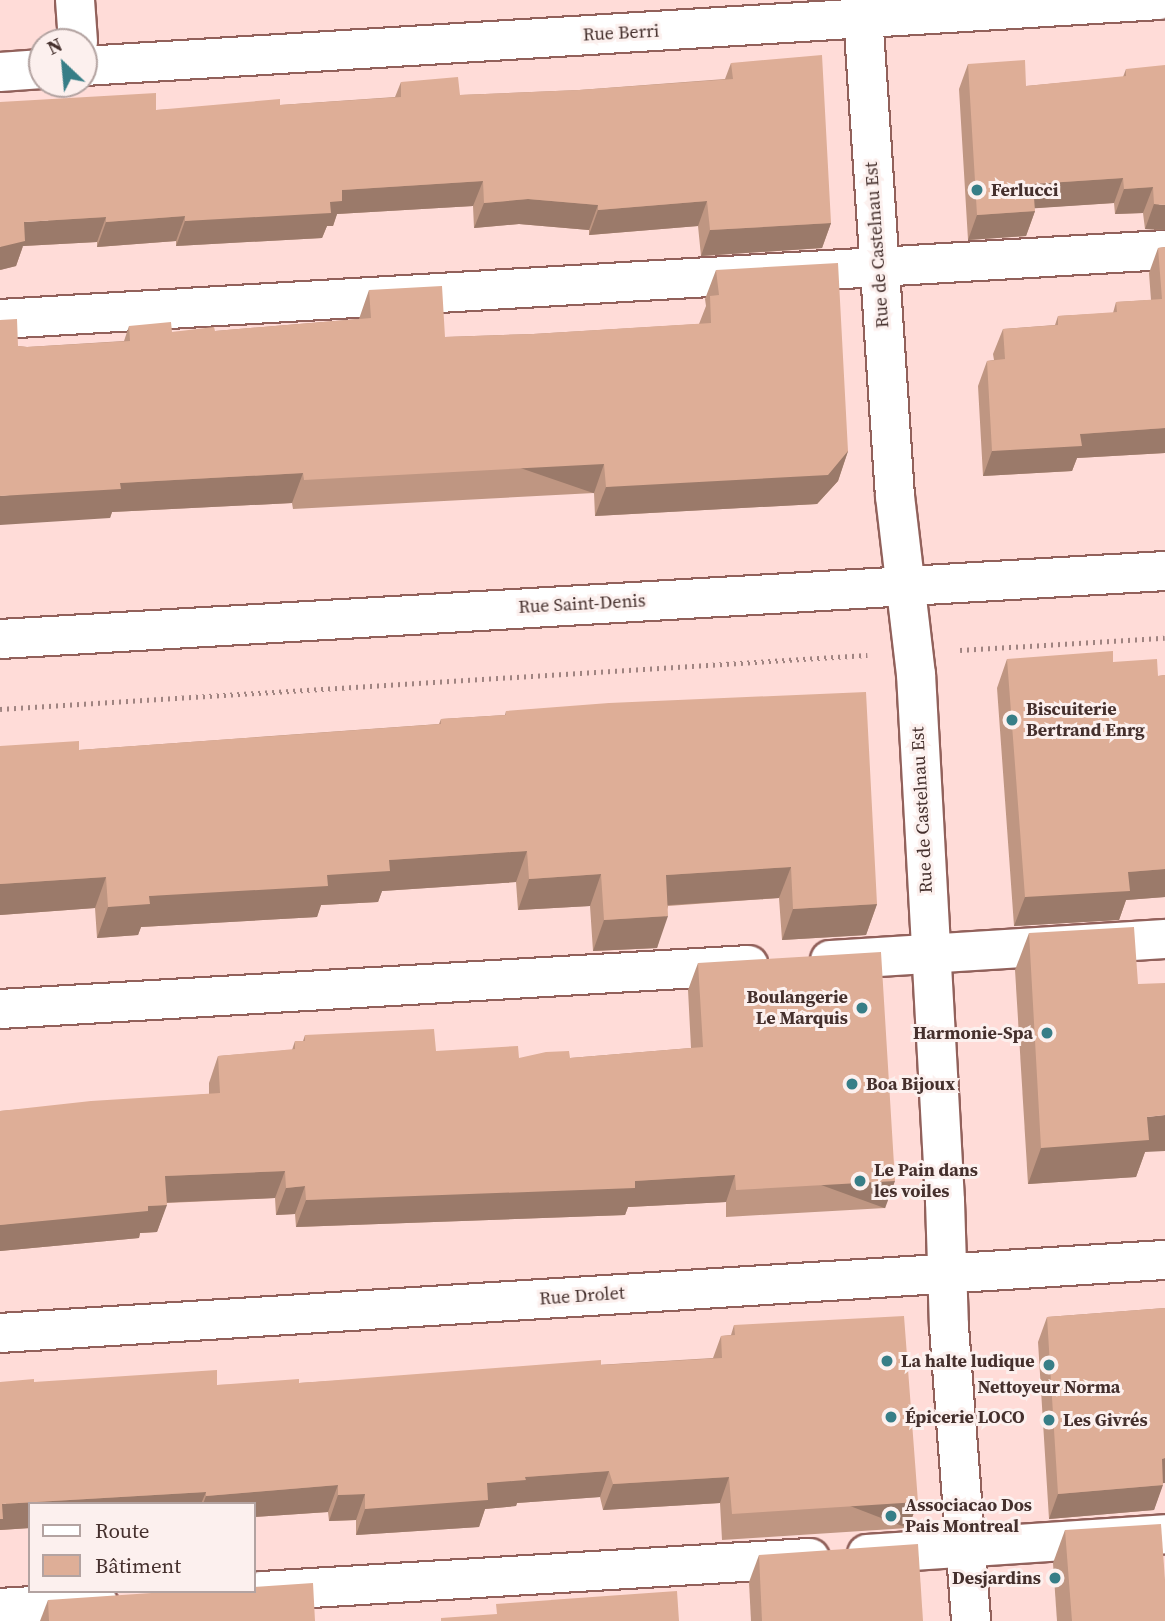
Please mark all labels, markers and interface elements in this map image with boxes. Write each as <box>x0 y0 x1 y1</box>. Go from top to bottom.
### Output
street label: Rue Berri <box>582 20 660 46</box>
north arrow <box>28 28 98 98</box>
text: N <box>43 31 67 61</box>
street label: Rue de Castelnau Est <box>860 161 894 329</box>
place label: Ferlucci <box>991 179 1058 201</box>
marker: Ferlucci <box>969 182 985 198</box>
street label: Rue Saint-Denis <box>518 590 646 618</box>
place label: Biscuiterie Bertrand Enrg <box>1026 699 1145 742</box>
marker: Biscuiterie Bertrand Enrg <box>1004 712 1020 728</box>
street label: Rue de Castelnau Est <box>907 726 937 894</box>
place label: Boulangerie Le Marquis <box>747 987 848 1030</box>
marker: Boulangerie Le Marquis <box>854 1000 870 1016</box>
place label: Harmonie-Spa <box>913 1022 1033 1044</box>
marker: Harmonie-Spa <box>1039 1025 1055 1041</box>
place label: Boa Bijoux <box>866 1073 955 1095</box>
marker: Boa Bijoux <box>844 1076 860 1092</box>
place label: Le Pain dans les voiles <box>874 1160 978 1202</box>
marker: Le Pain dans les voiles <box>852 1173 868 1189</box>
street label: Rue Drolet <box>539 1282 625 1310</box>
place label: La halte ludique <box>901 1350 1035 1372</box>
marker: La halte ludique <box>879 1353 895 1369</box>
marker: Nettoyeur Norma <box>1041 1357 1057 1373</box>
place label: Nettoyeur Norma <box>978 1376 1120 1398</box>
place label: Épicerie LOCO <box>905 1406 1025 1428</box>
marker: Épicerie LOCO <box>883 1409 899 1425</box>
place label: Les Givrés <box>1063 1409 1148 1431</box>
marker: Les Givrés <box>1041 1412 1057 1428</box>
place label: Associacao Dos Pais Montreal <box>905 1495 1032 1538</box>
legend <box>28 1502 256 1593</box>
marker: Associacao Dos Pais Montreal <box>883 1508 899 1524</box>
text: Route <box>95 1516 150 1545</box>
text: Bâtiment <box>95 1551 181 1580</box>
place label: Desjardins <box>952 1567 1041 1589</box>
marker: Desjardins <box>1047 1570 1063 1586</box>

